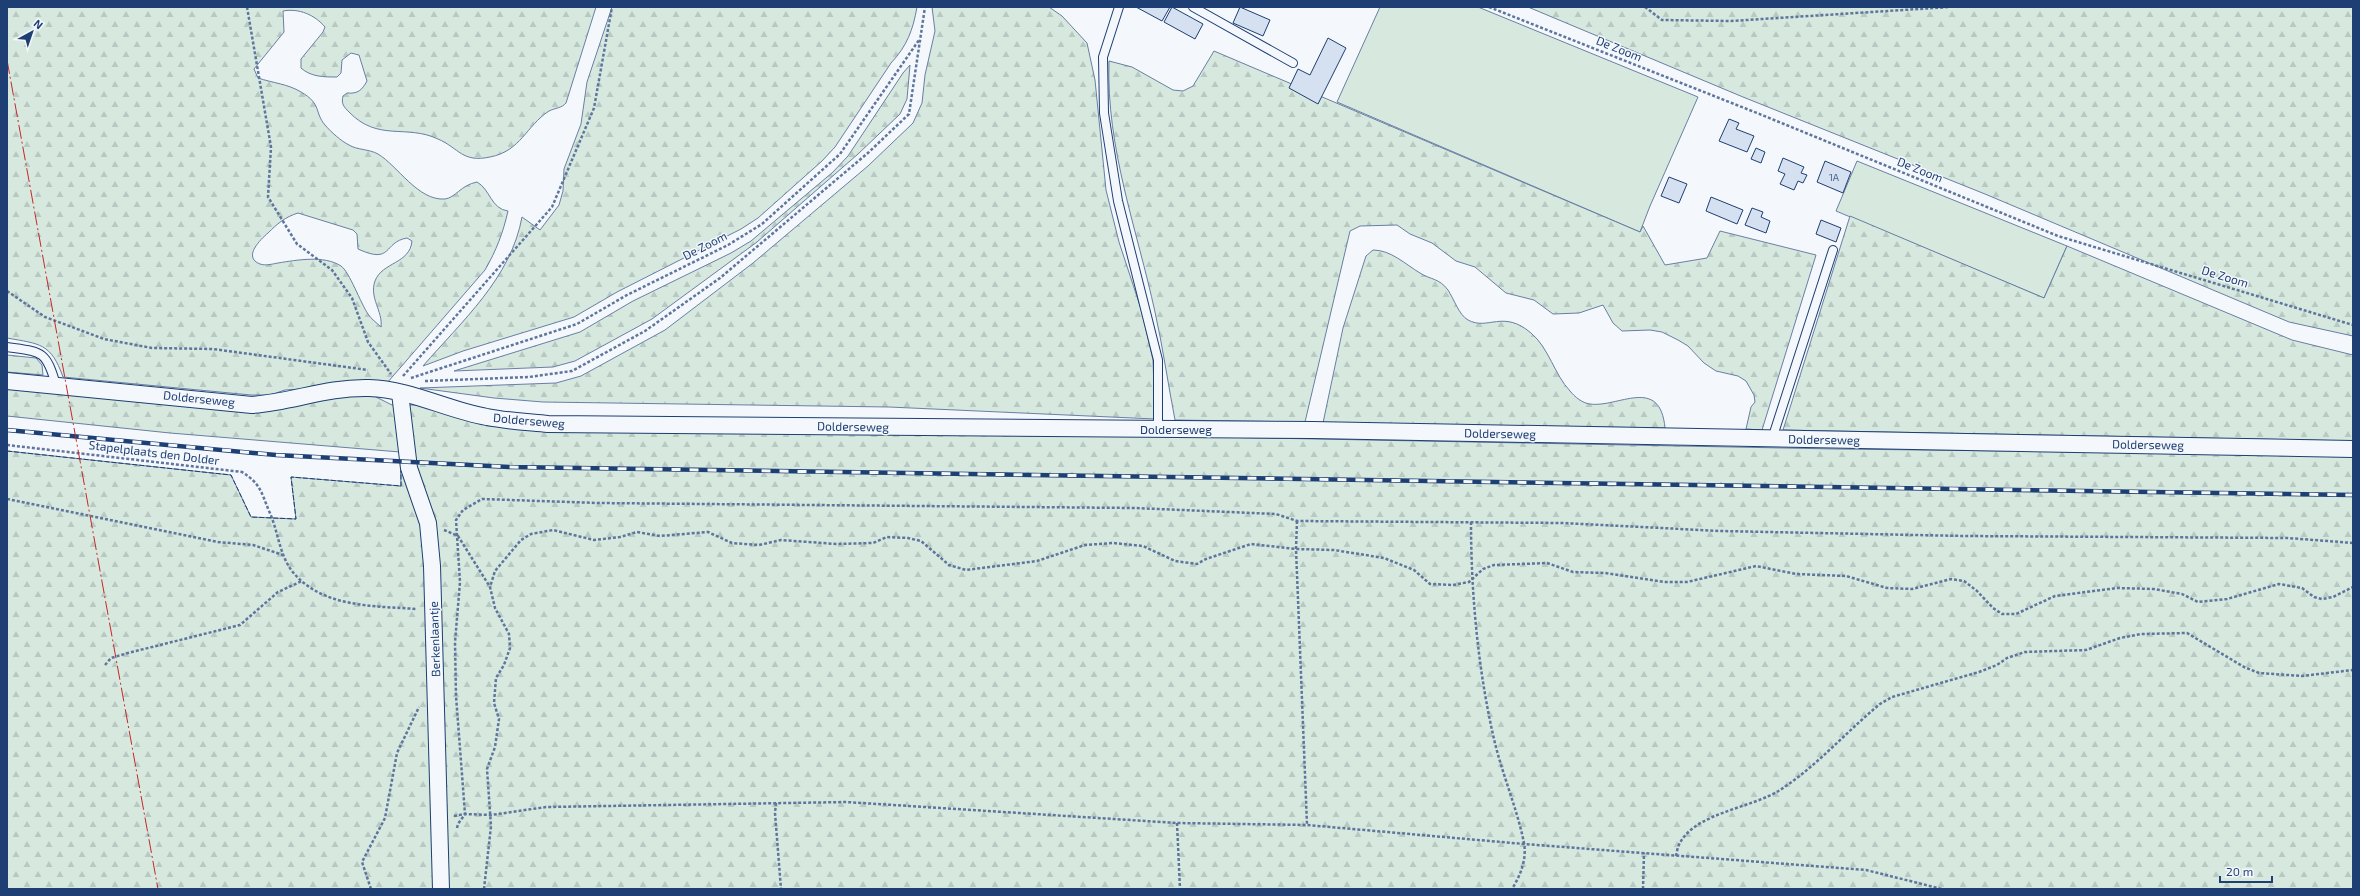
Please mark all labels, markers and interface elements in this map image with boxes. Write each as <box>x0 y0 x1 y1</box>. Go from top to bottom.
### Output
north arrow <box>12 12 52 52</box>
text: N <box>32 16 46 32</box>
street label: De Zoom <box>1594 33 1644 64</box>
street label: De Zoom <box>1895 154 1945 185</box>
house number: 1A <box>1829 171 1840 183</box>
street label: De Zoom <box>680 228 729 262</box>
street label: De Zoom <box>2200 262 2250 290</box>
street label: Dolderseweg <box>163 387 236 409</box>
street label: Dolderseweg <box>493 410 566 430</box>
street label: Dolderseweg <box>817 418 889 434</box>
street label: Dolderseweg <box>1140 422 1212 436</box>
street label: Dolderseweg <box>1464 425 1536 441</box>
street label: Dolderseweg <box>1788 431 1860 447</box>
street label: Dolderseweg <box>2112 436 2184 452</box>
street label: Stapelplaats den Dolder <box>88 437 220 467</box>
street label: Berkenlaantje <box>426 601 443 677</box>
scale bar <box>2220 858 2272 884</box>
text: 20 m <box>2226 864 2253 878</box>

